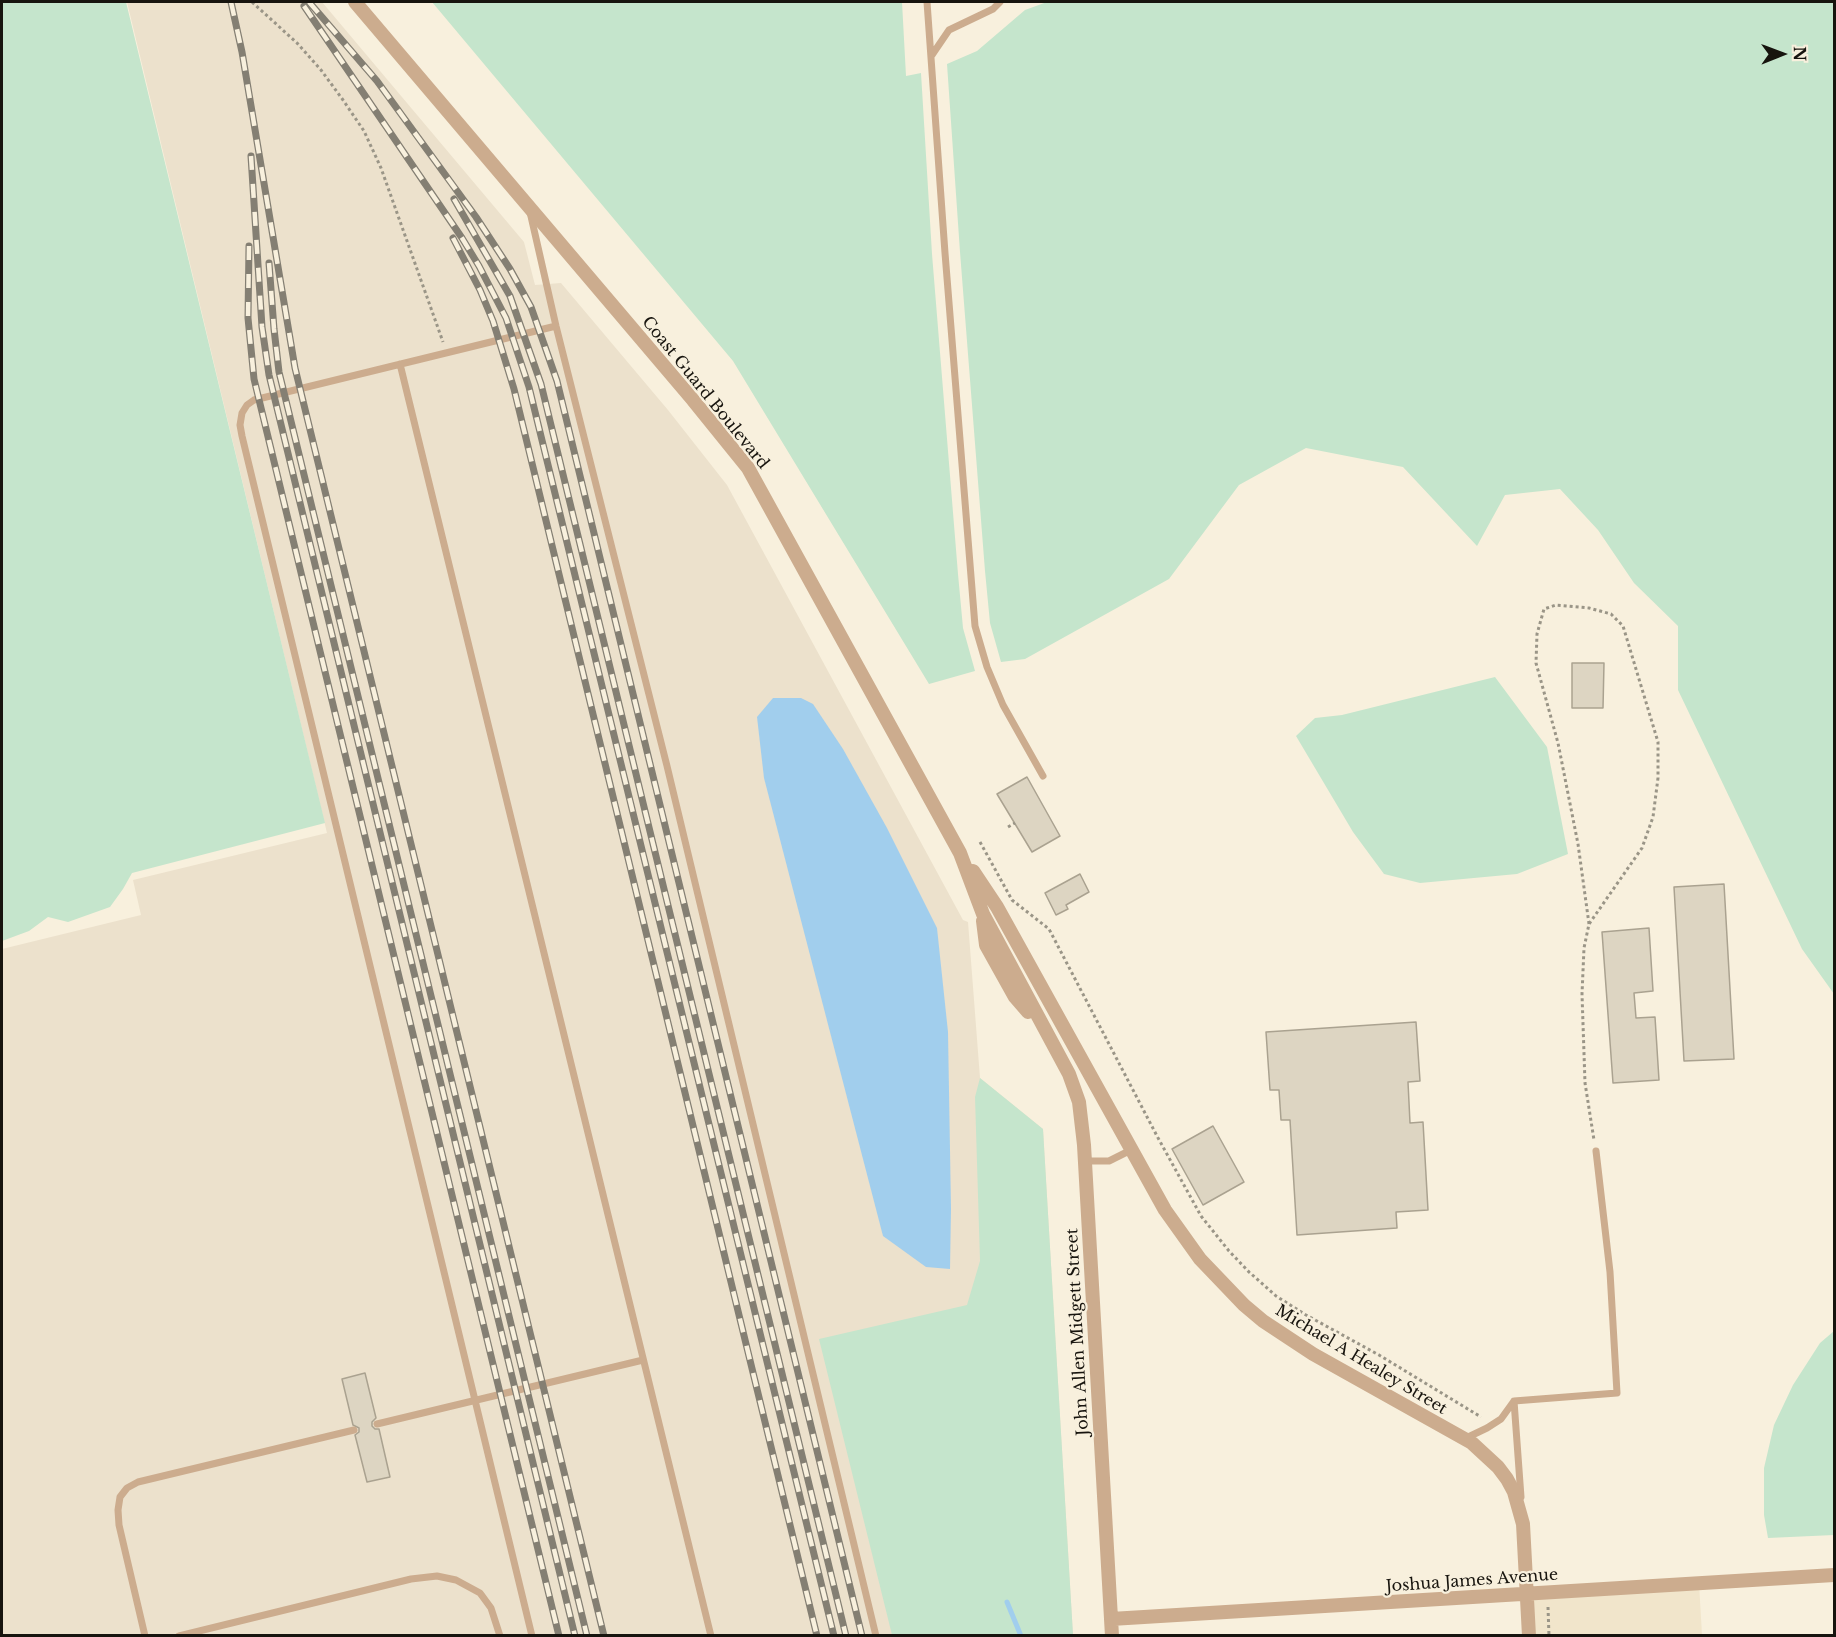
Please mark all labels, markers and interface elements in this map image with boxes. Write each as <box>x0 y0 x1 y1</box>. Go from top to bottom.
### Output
north arrow <box>1752 24 1812 84</box>
text: N <box>1790 46 1810 61</box>
street label: Coast Guard Boulevard <box>638 313 772 473</box>
street label: John Allen Midgett Street <box>1063 1228 1093 1436</box>
street label: Michael A Healey Street <box>1272 1301 1450 1419</box>
street label: Joshua James Avenue <box>1385 1565 1559 1597</box>

